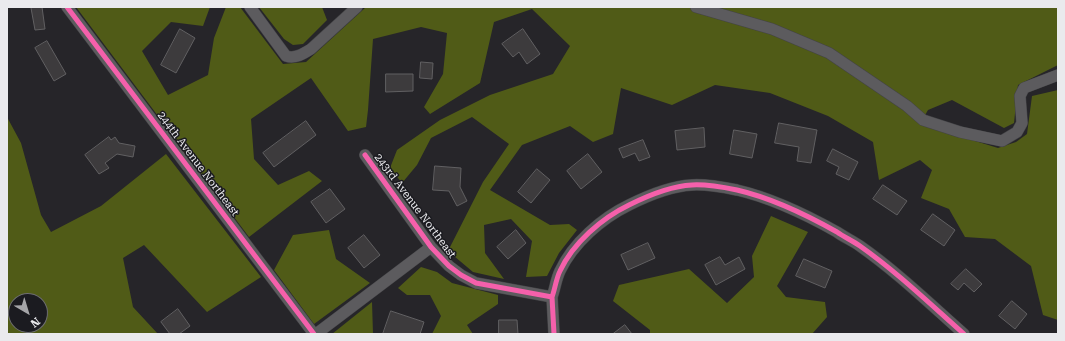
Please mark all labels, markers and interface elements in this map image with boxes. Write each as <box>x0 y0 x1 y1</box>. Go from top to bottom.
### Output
street label: 244th Avenue Northeast <box>154 109 242 219</box>
street label: 243rd Avenue Northeast <box>371 151 459 261</box>
north arrow <box>8 293 48 333</box>
text: N <box>28 314 42 330</box>

